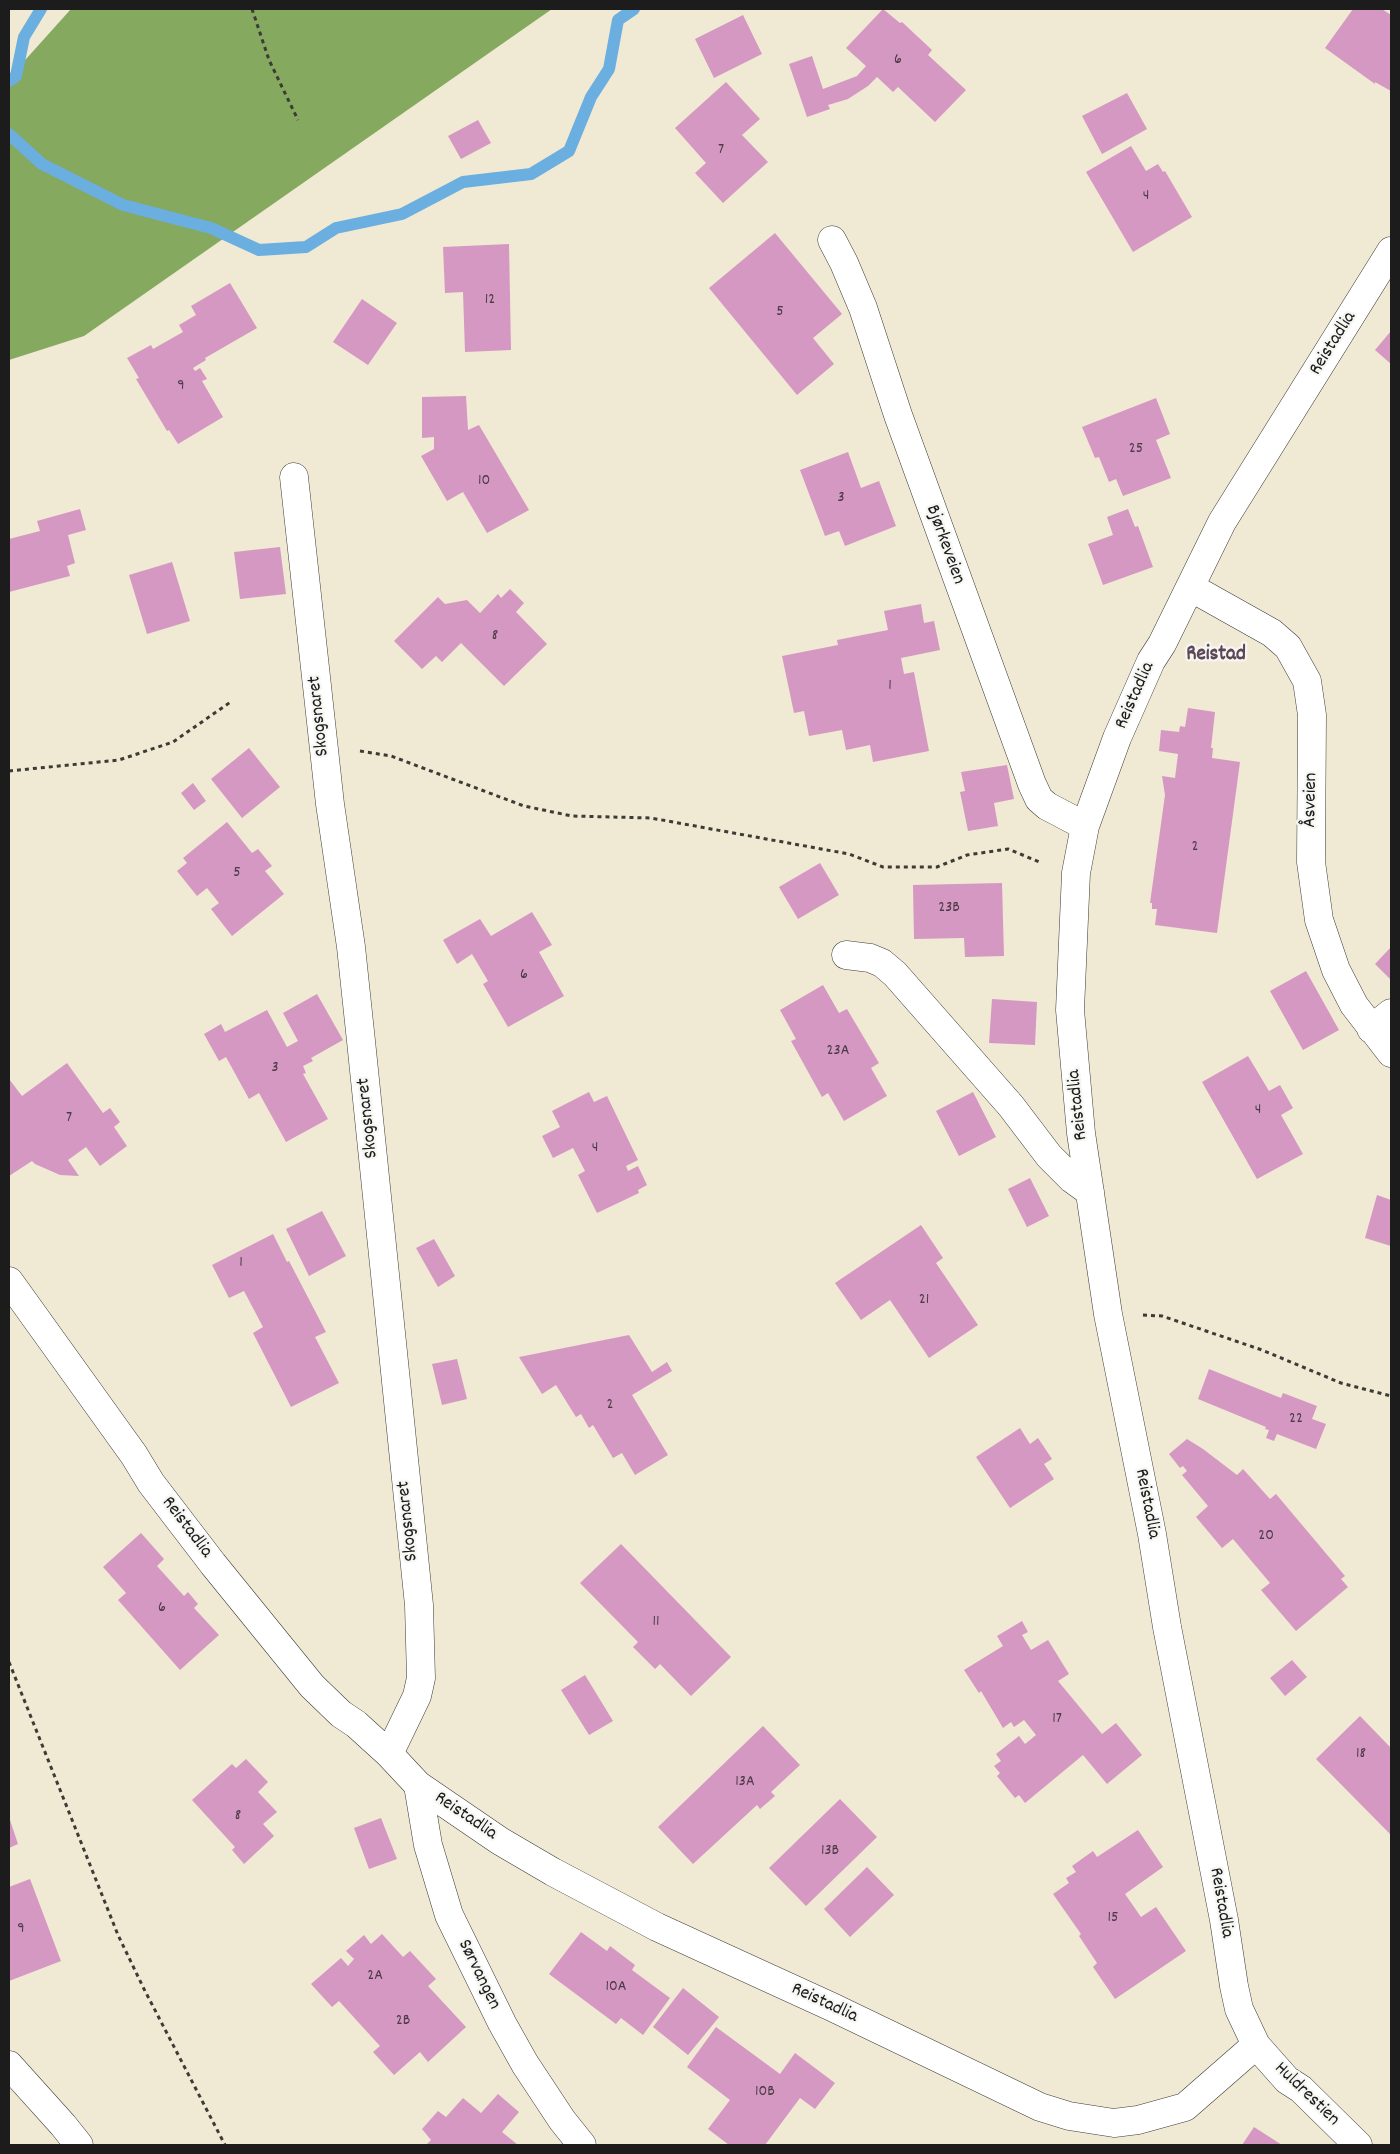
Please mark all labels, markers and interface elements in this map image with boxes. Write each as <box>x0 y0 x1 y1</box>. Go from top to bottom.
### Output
house number: 6 <box>894 51 902 71</box>
house number: 7 <box>718 141 724 161</box>
house number: 4 <box>1143 187 1149 207</box>
house number: 12 <box>485 291 495 311</box>
house number: 5 <box>776 303 784 323</box>
street label: Reistadlia <box>1306 308 1362 380</box>
house number: 9 <box>177 377 185 397</box>
house number: 25 <box>1129 440 1143 460</box>
house number: 10 <box>478 472 490 492</box>
house number: 3 <box>837 489 845 509</box>
street label: Bjørkeveien <box>919 502 969 588</box>
house number: 8 <box>492 627 498 647</box>
district label: Reistad <box>1186 643 1246 669</box>
street label: Reistadlia <box>1111 659 1161 733</box>
street label: Skogsnaret <box>304 675 336 757</box>
house number: 1 <box>888 677 892 697</box>
street label: Åsveien <box>1300 772 1324 828</box>
house number: 2 <box>1192 838 1198 858</box>
house number: 5 <box>233 864 241 884</box>
house number: 23B <box>938 899 960 919</box>
house number: 6 <box>520 966 528 986</box>
house number: 23A <box>827 1042 849 1062</box>
house number: 3 <box>271 1059 279 1079</box>
street label: Reistadlia <box>1064 1069 1094 1141</box>
street label: Skogsnaret <box>353 1077 385 1159</box>
house number: 4 <box>1255 1101 1261 1121</box>
house number: 7 <box>66 1109 72 1129</box>
house number: 4 <box>592 1139 598 1159</box>
house number: 1 <box>239 1254 243 1274</box>
house number: 21 <box>919 1291 929 1311</box>
house number: 2 <box>607 1396 613 1416</box>
house number: 22 <box>1289 1410 1303 1430</box>
street label: Reistadlia <box>1128 1467 1164 1541</box>
street label: Skogsnaret <box>393 1480 425 1562</box>
street label: Reistadlia <box>156 1493 216 1563</box>
house number: 20 <box>1258 1527 1274 1547</box>
house number: 6 <box>158 1599 166 1619</box>
house number: 11 <box>652 1613 660 1633</box>
house number: 17 <box>1052 1710 1062 1730</box>
house number: 18 <box>1356 1745 1366 1765</box>
house number: 13A <box>735 1773 755 1793</box>
street label: Reistadlia <box>429 1788 501 1846</box>
house number: 8 <box>235 1807 241 1827</box>
house number: 13B <box>821 1842 839 1862</box>
street label: Reistadlia <box>1203 1866 1237 1940</box>
house number: 15 <box>1108 1909 1118 1929</box>
house number: 9 <box>17 1920 25 1940</box>
street label: Sørvangen <box>451 1936 505 2014</box>
house number: 2A <box>367 1967 383 1987</box>
house number: 10A <box>606 1978 626 1998</box>
street label: Reistadlia <box>787 1979 861 2029</box>
house number: 2B <box>396 2012 410 2032</box>
street label: Huldrestien <box>1268 2058 1344 2132</box>
house number: 10B <box>755 2083 775 2103</box>

